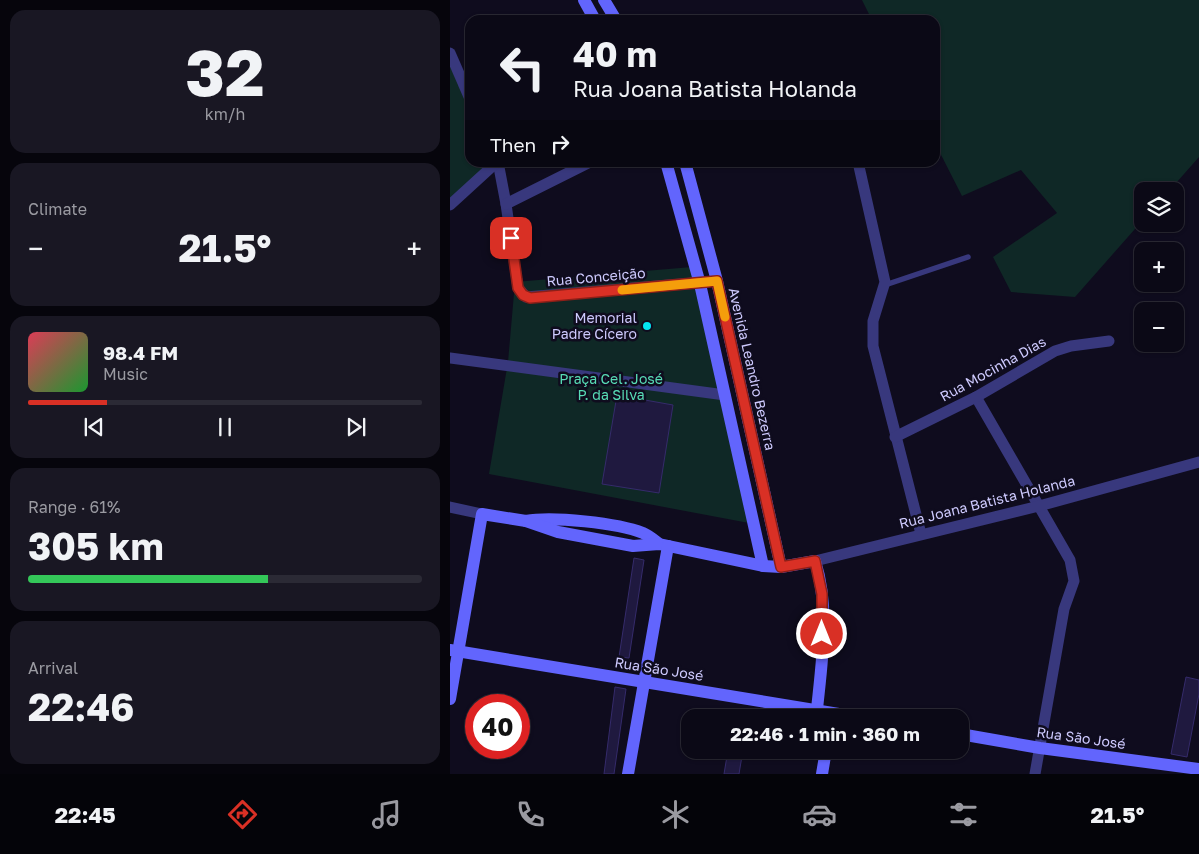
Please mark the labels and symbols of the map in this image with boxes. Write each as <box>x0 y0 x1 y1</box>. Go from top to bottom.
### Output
pin <box>490 217 532 259</box>
street label: Rua Conceição <box>546 264 646 289</box>
street label: Avenida Leandro Bezerra <box>725 286 779 452</box>
place label: Memorial Padre Cícero <box>552 309 637 342</box>
marker: Memorial Padre Cícero <box>641 320 653 332</box>
street label: Rua Mocinha Dias <box>937 332 1049 405</box>
park label: Praça Cel. José P. da Silva <box>559 370 663 403</box>
street label: Rua Joana Batista Holanda <box>897 471 1077 532</box>
position arrow <box>795 607 847 659</box>
street label: Rua São José <box>613 653 705 684</box>
speed limit sign: 40 <box>465 694 530 759</box>
street label: Rua São José <box>1036 723 1127 752</box>

